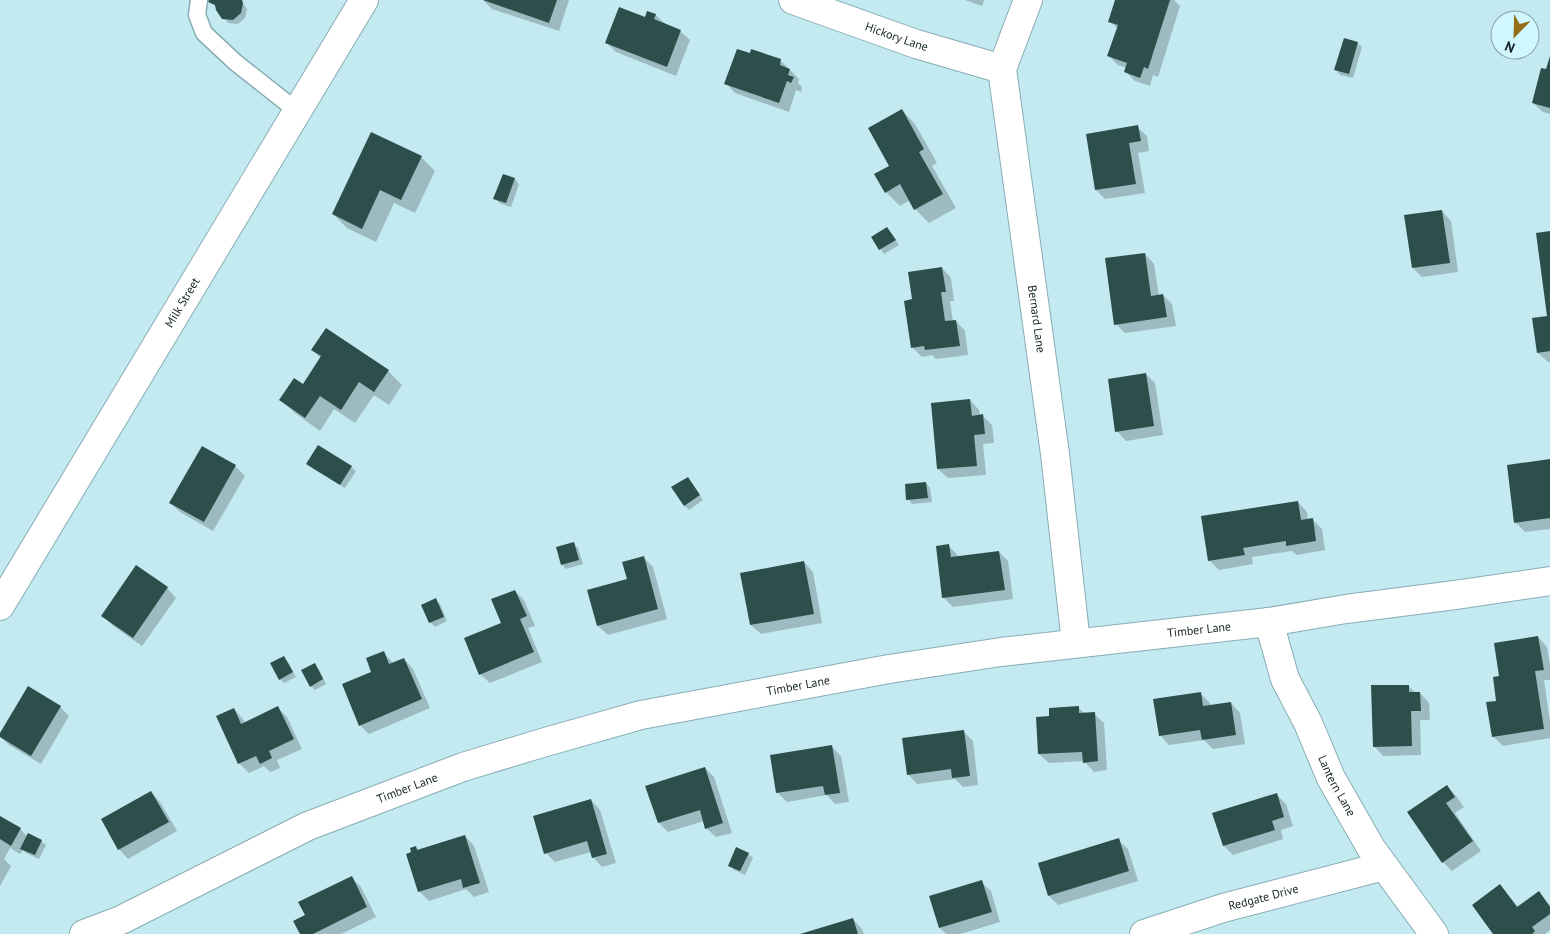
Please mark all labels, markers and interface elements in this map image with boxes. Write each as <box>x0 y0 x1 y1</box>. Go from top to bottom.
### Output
north arrow <box>1490 10 1540 60</box>
street label: Hickory Lane <box>863 18 930 54</box>
text: N <box>1502 37 1518 57</box>
street label: Milk Street <box>161 275 203 330</box>
street label: Bernard Lane <box>1025 284 1049 354</box>
street label: Timber Lane <box>1166 618 1232 640</box>
street label: Timber Lane <box>765 672 831 699</box>
street label: Lantern Lane <box>1315 753 1359 819</box>
street label: Timber Lane <box>374 769 440 806</box>
street label: Redgate Drive <box>1227 881 1300 913</box>

